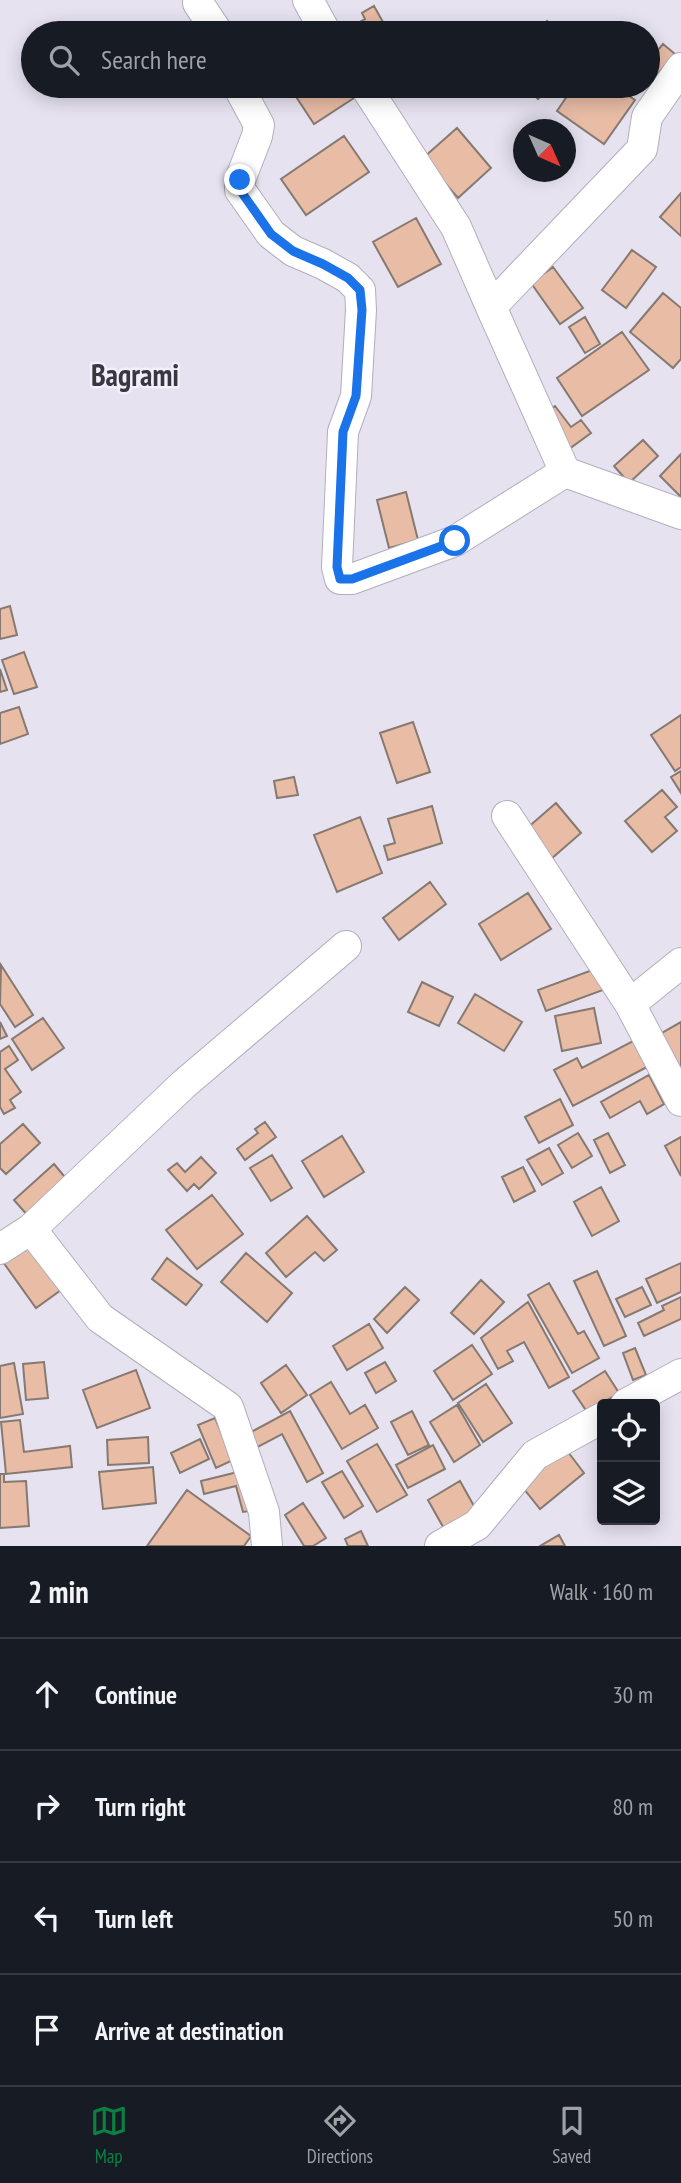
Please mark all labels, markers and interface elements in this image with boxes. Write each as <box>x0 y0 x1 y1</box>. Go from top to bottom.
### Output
search box <box>21 21 660 98</box>
icon: search <box>45 41 83 79</box>
text: Search here <box>101 43 207 76</box>
north arrow <box>513 119 576 182</box>
route end <box>224 164 255 195</box>
district label: Bagrami <box>91 355 179 394</box>
route start <box>439 525 470 556</box>
map controls <box>597 1399 660 1525</box>
button: locate <box>597 1399 660 1462</box>
button: layers <box>597 1462 660 1525</box>
text: 2 min <box>28 1572 89 1611</box>
text: Walk · 160 m <box>550 1577 653 1606</box>
icon: ahead <box>28 1675 66 1713</box>
text: Continue <box>95 1678 177 1711</box>
text: 30 m <box>612 1680 653 1709</box>
icon: right <box>28 1787 66 1825</box>
text: Turn right <box>95 1790 186 1823</box>
text: 80 m <box>612 1792 653 1821</box>
icon: left <box>28 1899 66 1937</box>
text: Turn left <box>95 1902 173 1935</box>
text: 50 m <box>612 1904 653 1933</box>
icon: arrive <box>28 2011 66 2049</box>
text: Arrive at destination <box>95 2014 284 2047</box>
tab: Map <box>90 2102 128 2168</box>
tab: Directions <box>307 2102 373 2168</box>
tab: Saved <box>552 2102 591 2168</box>

